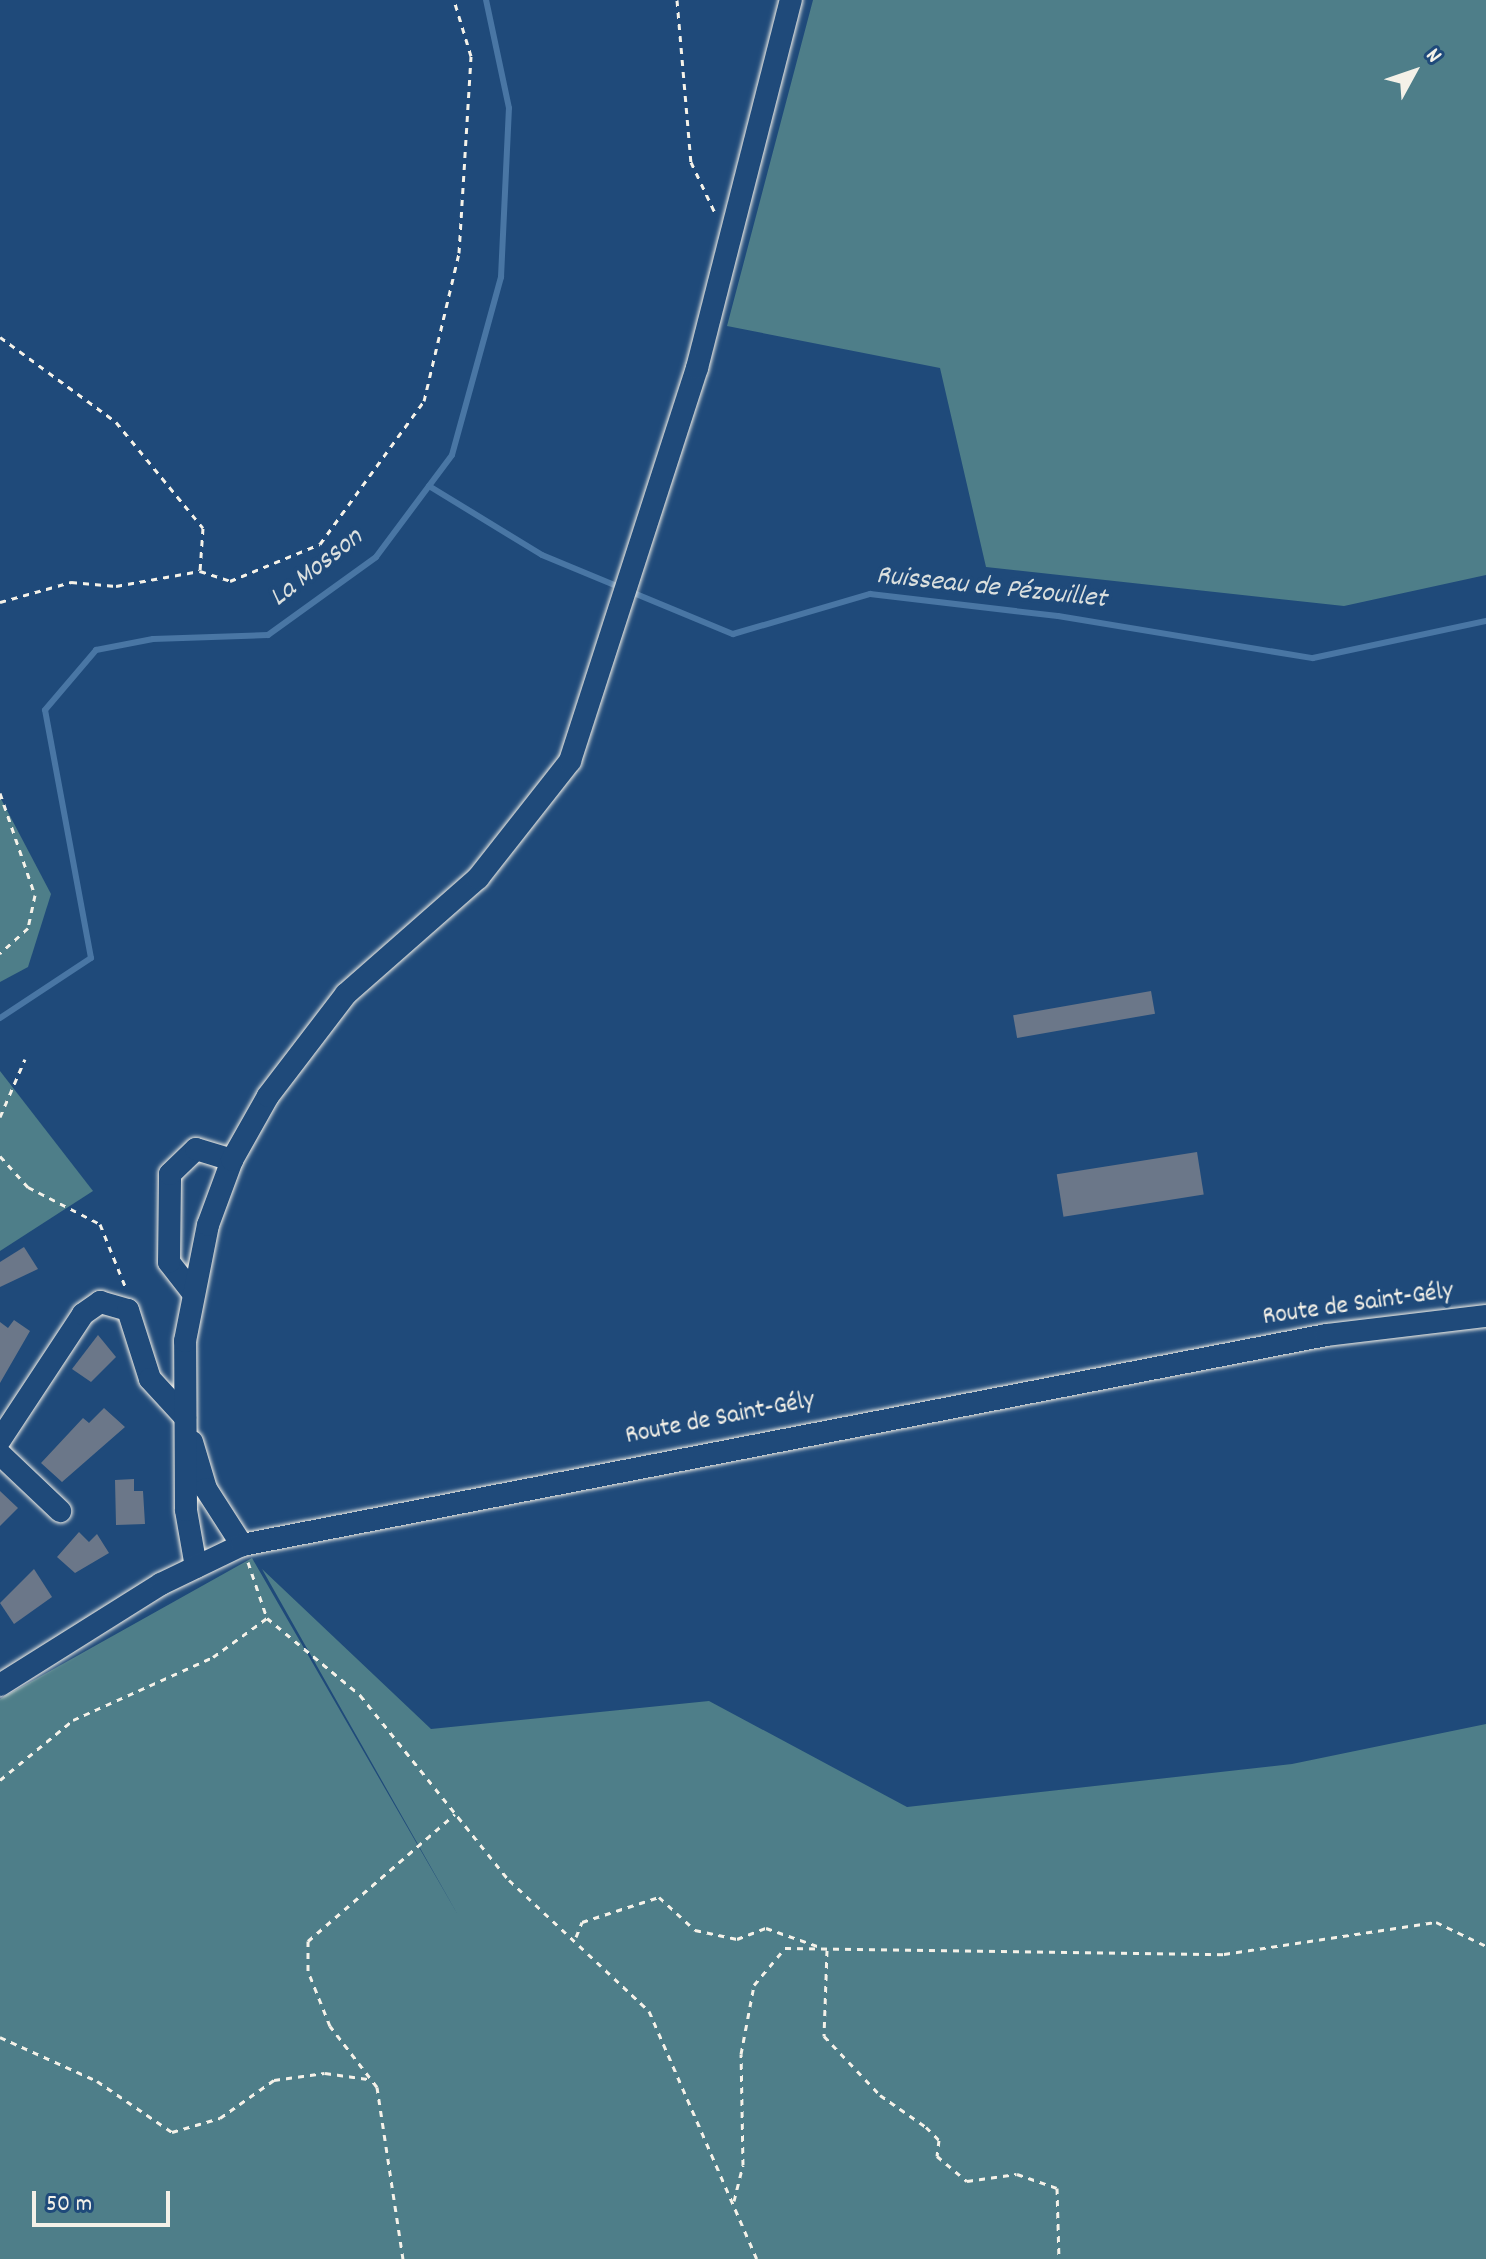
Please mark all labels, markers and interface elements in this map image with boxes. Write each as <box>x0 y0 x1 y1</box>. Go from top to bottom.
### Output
north arrow <box>1374 32 1454 112</box>
text: N <box>1417 42 1448 70</box>
water label: La Mosson <box>264 522 370 616</box>
water label: Ruisseau de Pézouillet <box>874 560 1108 618</box>
street label: Route de Saint-Gély <box>1261 1276 1455 1334</box>
street label: Route de Saint-Gély <box>623 1385 817 1453</box>
scale bar <box>36 2175 174 2225</box>
text: 50 m <box>46 2188 92 2222</box>

